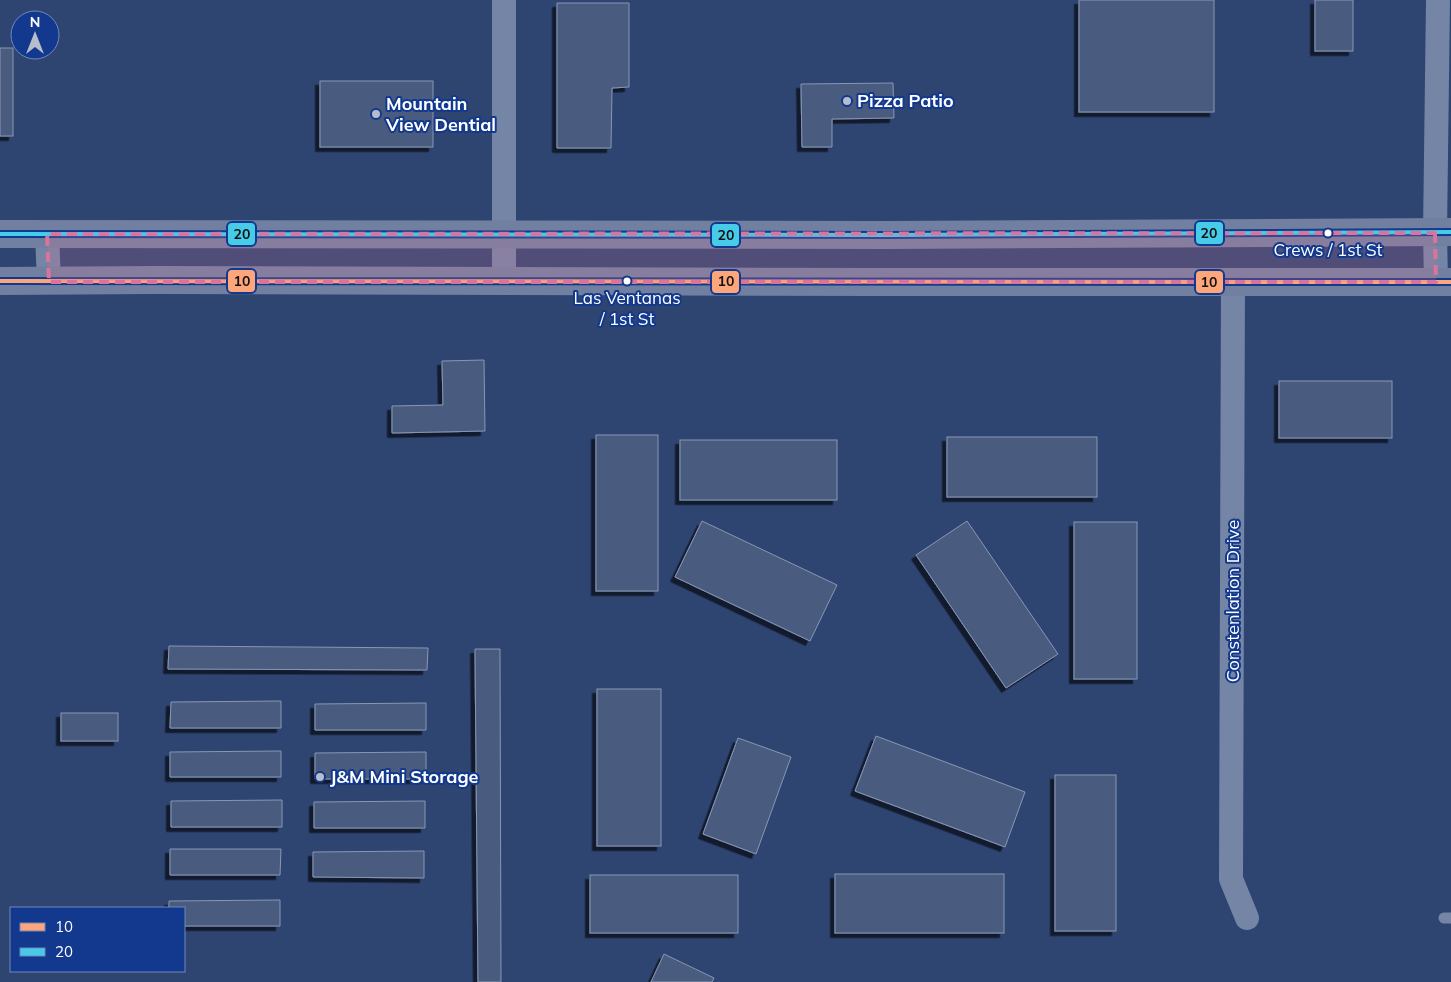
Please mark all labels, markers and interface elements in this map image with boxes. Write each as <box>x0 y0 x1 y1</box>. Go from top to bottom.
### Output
north arrow <box>10 10 60 60</box>
text: N <box>30 13 40 31</box>
place label: Pizza Patio <box>857 89 954 112</box>
place label: Mountain View Dential <box>385 92 496 136</box>
marker: Pizza Patio <box>841 95 853 107</box>
marker: Mountain View Dential <box>370 108 382 120</box>
line badge: 20 <box>1195 221 1224 245</box>
line badge: 20 <box>227 222 256 246</box>
line badge: 20 <box>711 223 740 247</box>
text: 20 <box>1201 224 1217 242</box>
text: 20 <box>234 225 250 243</box>
text: 20 <box>718 226 734 244</box>
marker: Crews / 1st St <box>1323 228 1333 238</box>
place label: Crews / 1st St <box>1273 239 1383 260</box>
line badge: 10 <box>227 269 256 293</box>
line badge: 10 <box>711 270 740 294</box>
line badge: 10 <box>1195 270 1224 294</box>
text: 10 <box>234 272 250 290</box>
text: 10 <box>718 272 734 290</box>
text: 10 <box>1201 273 1217 291</box>
marker: Las Ventanas / 1st St <box>622 276 632 286</box>
place label: Las Ventanas / 1st St <box>573 287 681 329</box>
street label: Constenlation Drive <box>1221 520 1244 682</box>
place label: J&M Mini Storage <box>330 765 479 788</box>
marker: J&M Mini Storage <box>314 771 326 783</box>
legend <box>10 907 185 972</box>
text: 10 <box>55 917 73 936</box>
text: 20 <box>55 942 73 961</box>

